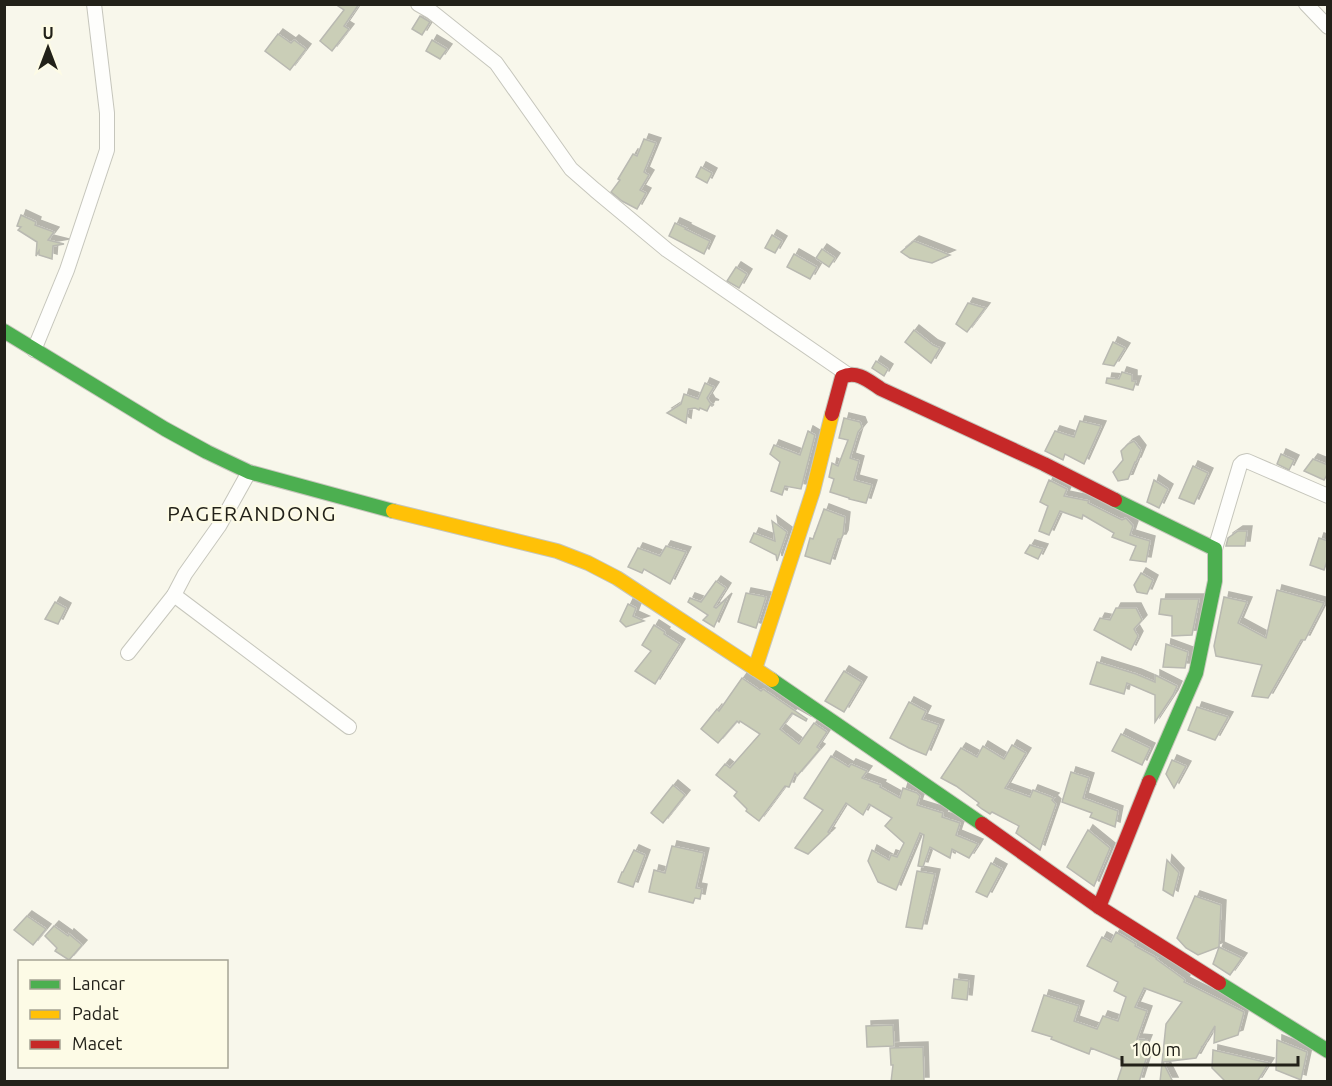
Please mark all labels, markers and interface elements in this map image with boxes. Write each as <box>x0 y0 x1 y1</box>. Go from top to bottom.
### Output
north arrow <box>18 18 78 78</box>
text: U <box>42 24 54 42</box>
district label: PAGERANDONG <box>167 501 337 525</box>
legend <box>18 960 228 1068</box>
text: Lancar <box>72 973 125 993</box>
text: Padat <box>72 1003 119 1023</box>
scale bar <box>1122 1029 1298 1067</box>
text: Macet <box>72 1033 122 1053</box>
text: 100 m <box>1131 1039 1181 1059</box>

